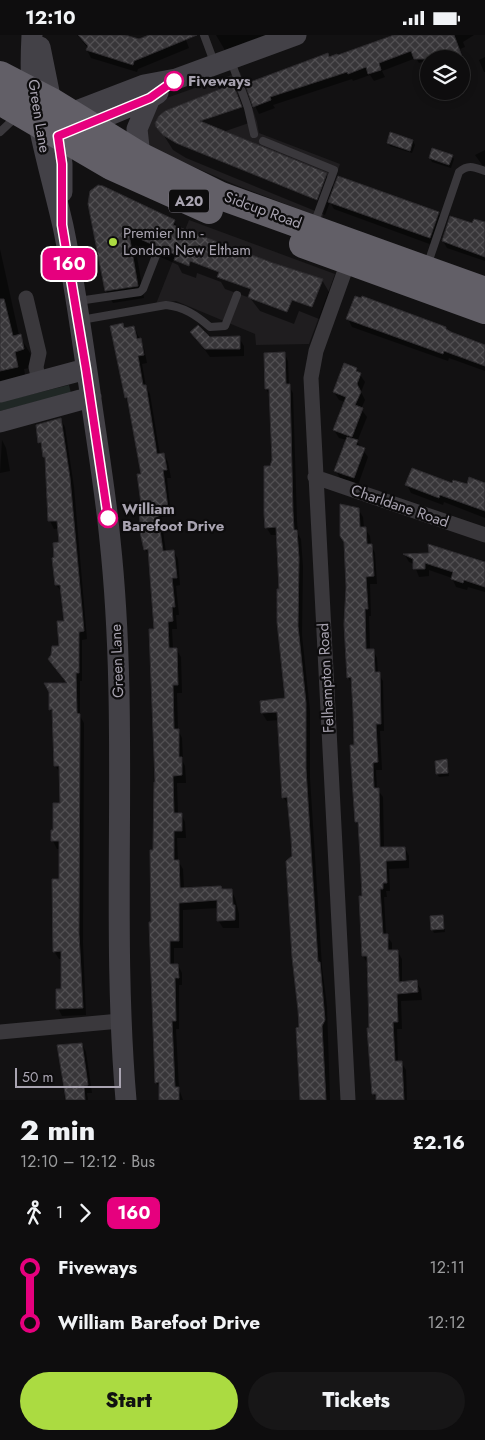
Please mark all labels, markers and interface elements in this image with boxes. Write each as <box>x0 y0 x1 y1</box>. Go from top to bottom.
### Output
text: 12:10 <box>25 4 76 31</box>
map controls <box>420 50 470 100</box>
button: layers <box>420 50 470 100</box>
place label: Fiveways <box>188 70 251 92</box>
marker: Fiveways <box>164 71 184 91</box>
street label: Green Lane <box>22 78 56 155</box>
street label: Sidcup Road <box>221 186 305 234</box>
road number: A20 <box>169 189 209 213</box>
place label: Premier Inn - London New Eltham <box>123 222 251 261</box>
marker: Premier Inn - London New Eltham <box>107 236 119 248</box>
line badge: 160 <box>40 248 98 280</box>
text: 160 <box>52 251 86 277</box>
street label: Charldane Road <box>348 479 452 533</box>
place label: William Barefoot Drive <box>122 498 225 537</box>
marker: William Barefoot Drive <box>98 508 118 528</box>
street label: Felhampton Road <box>312 622 340 734</box>
street label: Green Lane <box>105 623 129 698</box>
scale bar <box>15 1065 121 1088</box>
text: 50 m <box>22 1067 53 1087</box>
text: 2 min <box>20 1110 95 1151</box>
text: £2.16 <box>412 1129 465 1156</box>
text: 12:10 – 12:12 · Bus <box>20 1150 155 1173</box>
icon: walk <box>20 1199 48 1227</box>
icon: forward <box>71 1199 99 1227</box>
text: 160 <box>117 1200 150 1226</box>
text: 1 <box>56 1201 63 1224</box>
text: Fiveways <box>58 1254 137 1281</box>
text: 12:11 <box>429 1256 465 1279</box>
text: William Barefoot Drive <box>58 1309 260 1336</box>
text: 12:12 <box>428 1311 465 1334</box>
button: Start <box>20 1372 238 1430</box>
button: Tickets <box>248 1372 465 1430</box>

